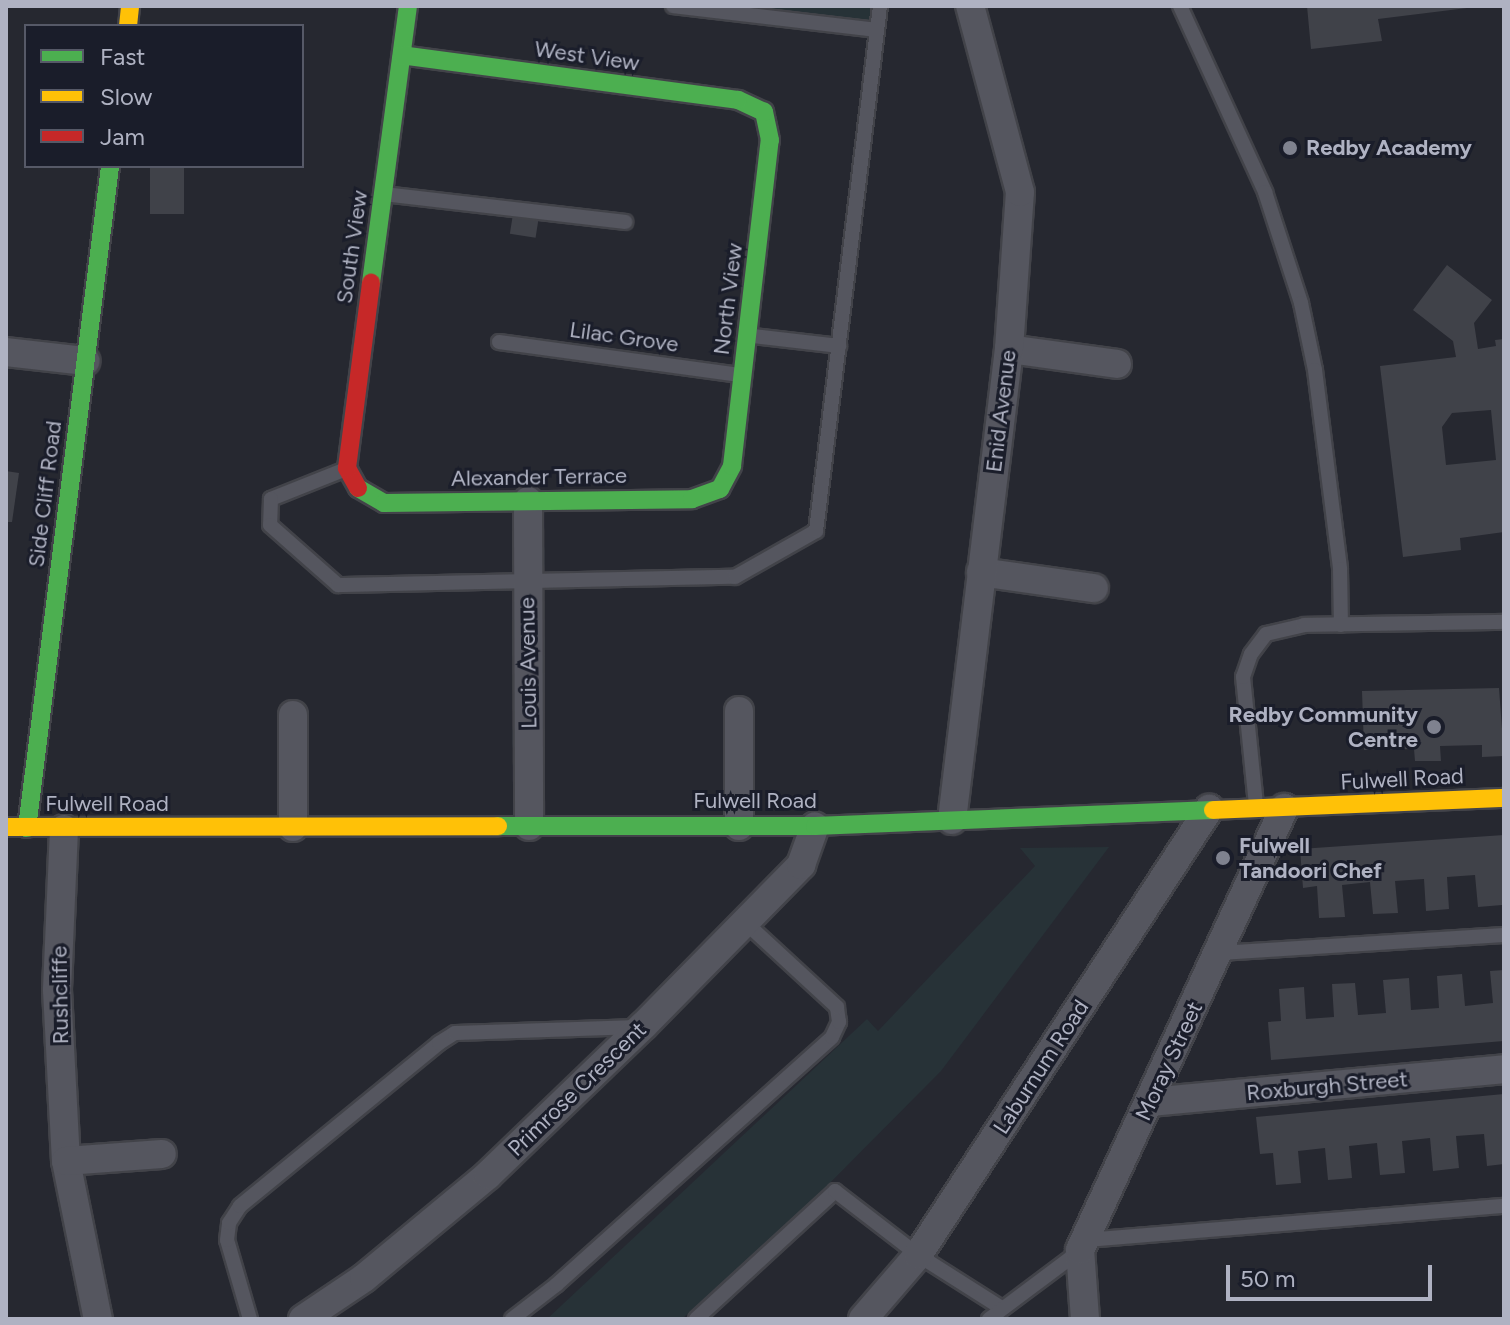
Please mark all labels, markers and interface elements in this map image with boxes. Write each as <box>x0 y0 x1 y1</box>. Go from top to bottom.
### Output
legend <box>24 24 304 168</box>
street label: West View <box>533 36 641 76</box>
text: Fast <box>100 42 145 71</box>
text: Slow <box>100 82 152 111</box>
text: Jam <box>100 122 145 151</box>
place label: Redby Academy <box>1306 135 1472 161</box>
marker: Redby Academy <box>1281 139 1299 157</box>
street label: South View <box>331 189 373 305</box>
street label: North View <box>708 242 748 356</box>
street label: Lilac Grove <box>568 316 680 358</box>
street label: Enid Avenue <box>980 348 1022 474</box>
street label: Side Cliff Road <box>23 419 67 569</box>
street label: Alexander Terrace <box>451 462 627 492</box>
street label: Louis Avenue <box>514 597 542 729</box>
place label: Redby Community Centre <box>1229 701 1418 752</box>
marker: Redby Community Centre <box>1425 718 1443 736</box>
street label: Fulwell Road <box>1340 763 1464 795</box>
street label: Fulwell Road <box>693 788 817 814</box>
street label: Fulwell Road <box>45 791 169 817</box>
place label: Fulwell Tandoori Chef <box>1239 832 1382 884</box>
marker: Fulwell Tandoori Chef <box>1214 849 1232 867</box>
street label: Rushcliffe <box>46 945 74 1045</box>
street label: Laburnum Road <box>988 995 1094 1139</box>
street label: Moray Street <box>1130 997 1208 1125</box>
street label: Primrose Crescent <box>502 1016 652 1162</box>
street label: Roxburgh Street <box>1245 1066 1409 1106</box>
scale bar <box>1230 1249 1436 1299</box>
text: 50 m <box>1240 1264 1296 1293</box>

